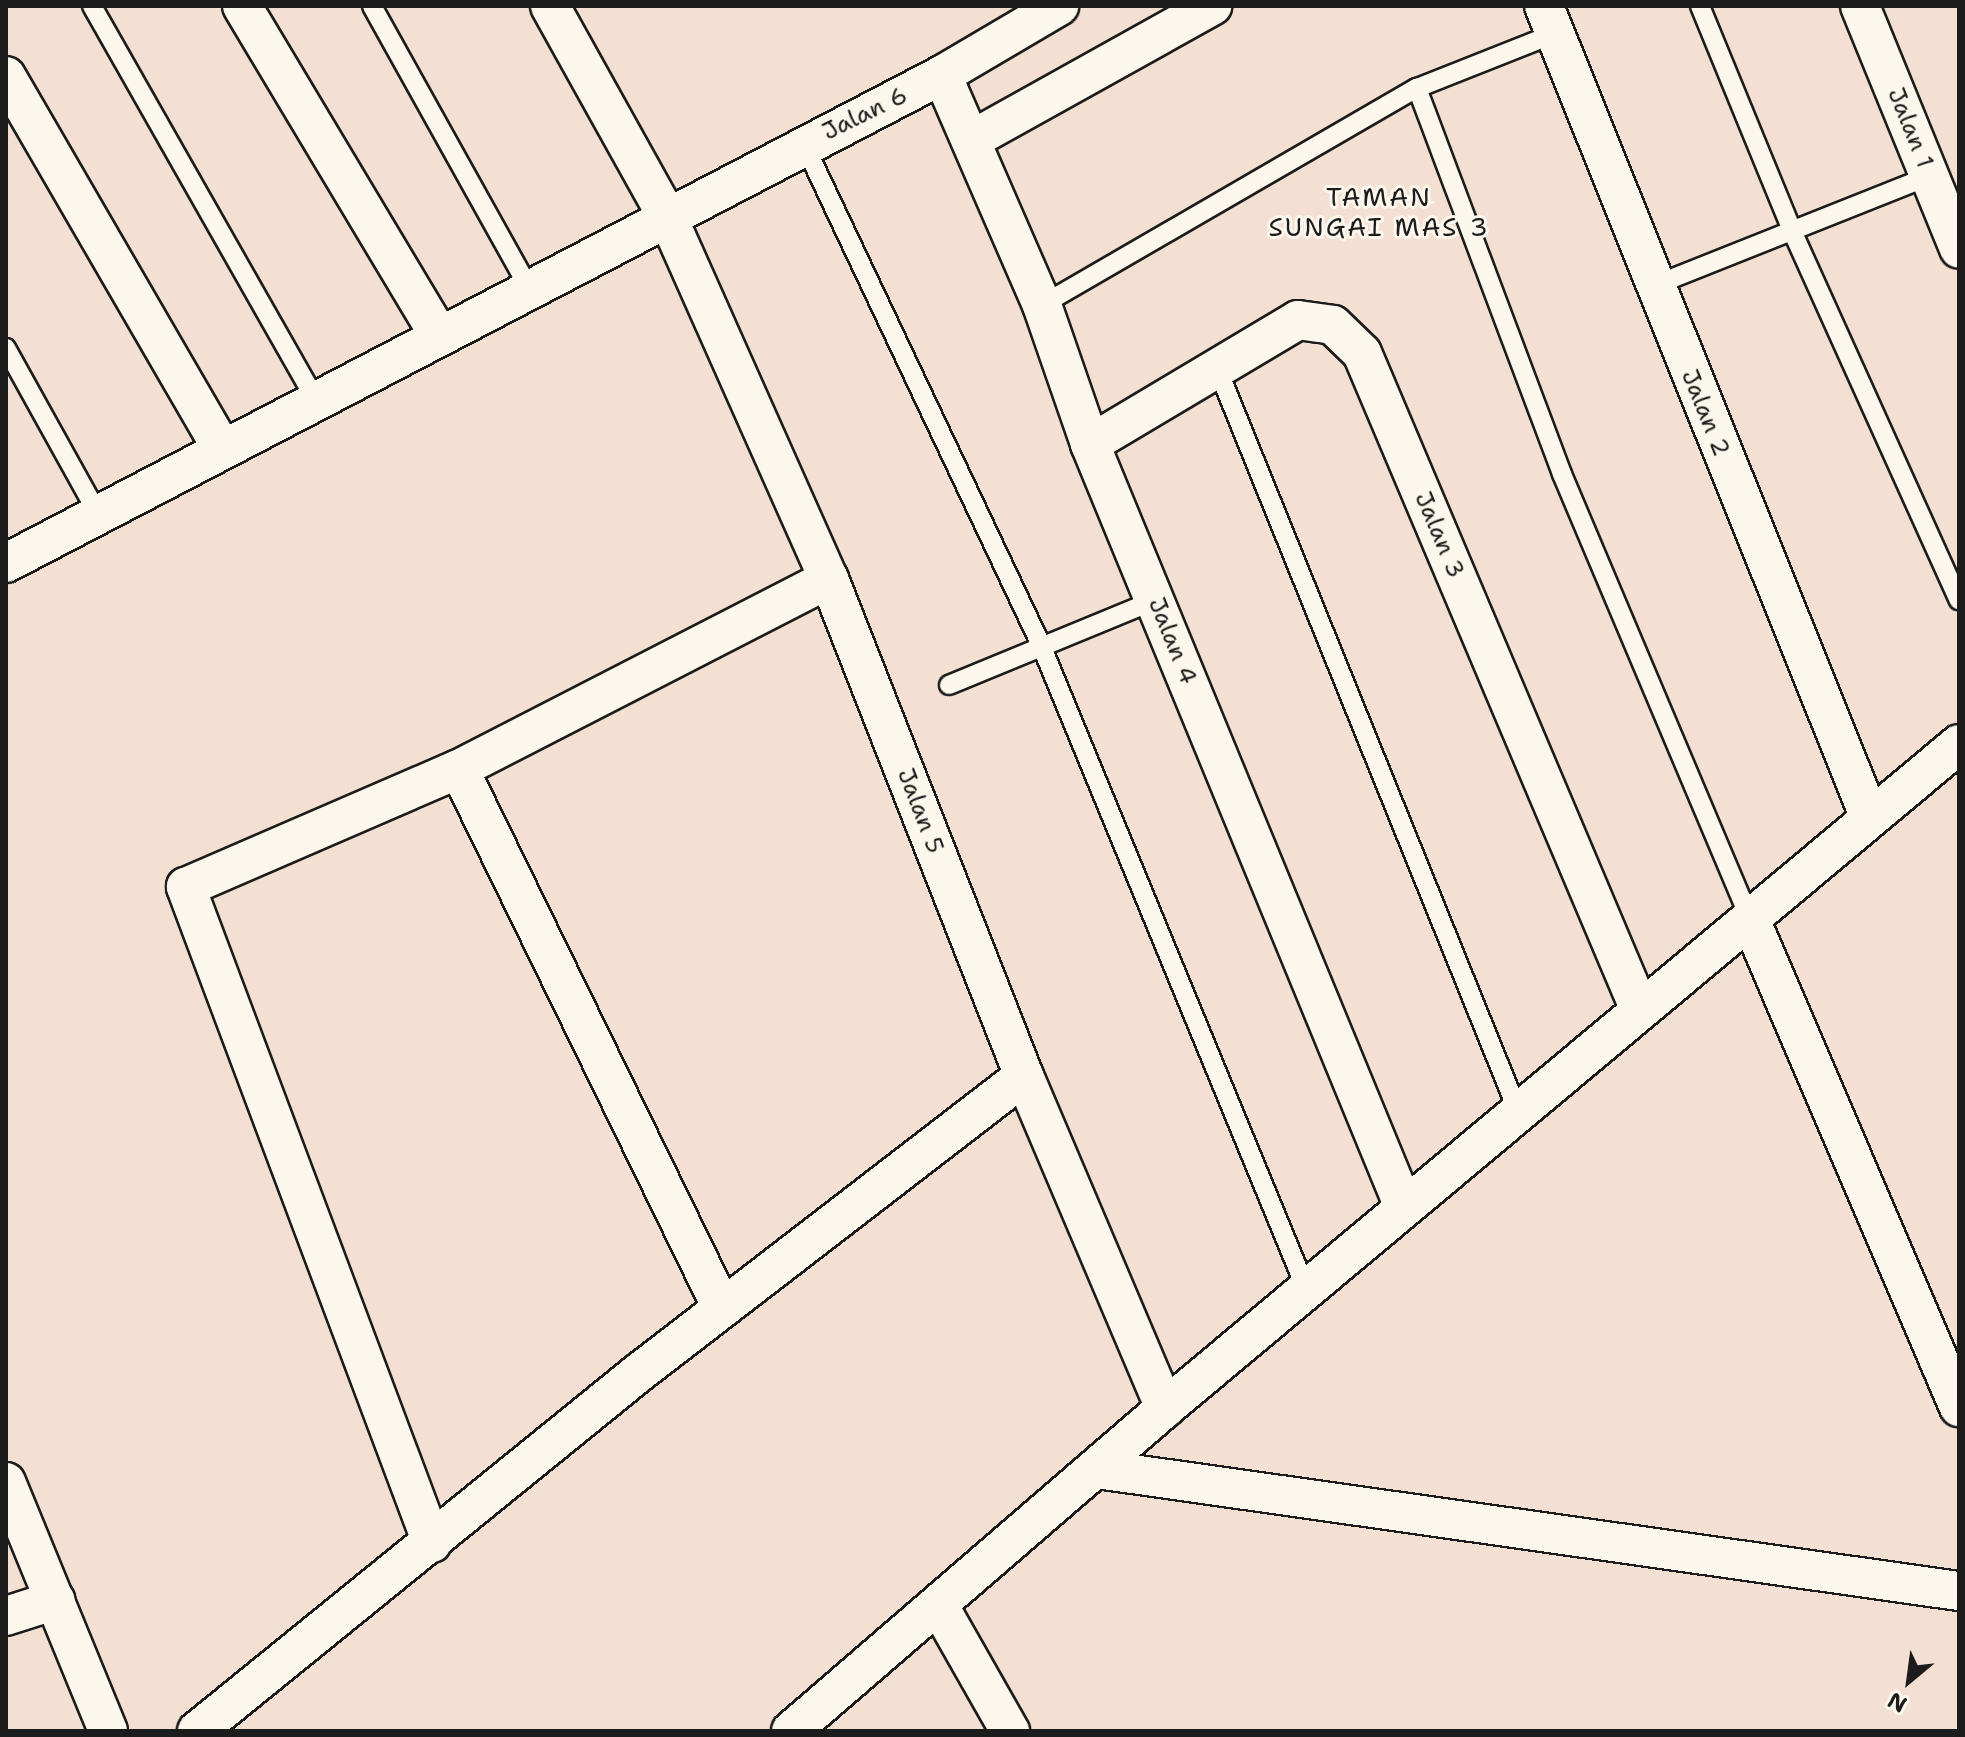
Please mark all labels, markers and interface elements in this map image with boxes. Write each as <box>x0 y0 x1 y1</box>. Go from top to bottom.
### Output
street label: Jalan 6 <box>818 81 912 147</box>
street label: Jalan 1 <box>1881 84 1939 172</box>
district label: TAMAN SUNGAI MAS 3 <box>1268 181 1490 242</box>
street label: Jalan 2 <box>1675 366 1735 460</box>
street label: Jalan 3 <box>1408 488 1470 582</box>
street label: Jalan 4 <box>1142 594 1202 688</box>
street label: Jalan 5 <box>891 764 949 858</box>
north arrow <box>1869 1641 1949 1721</box>
text: N <box>1882 1686 1912 1719</box>

